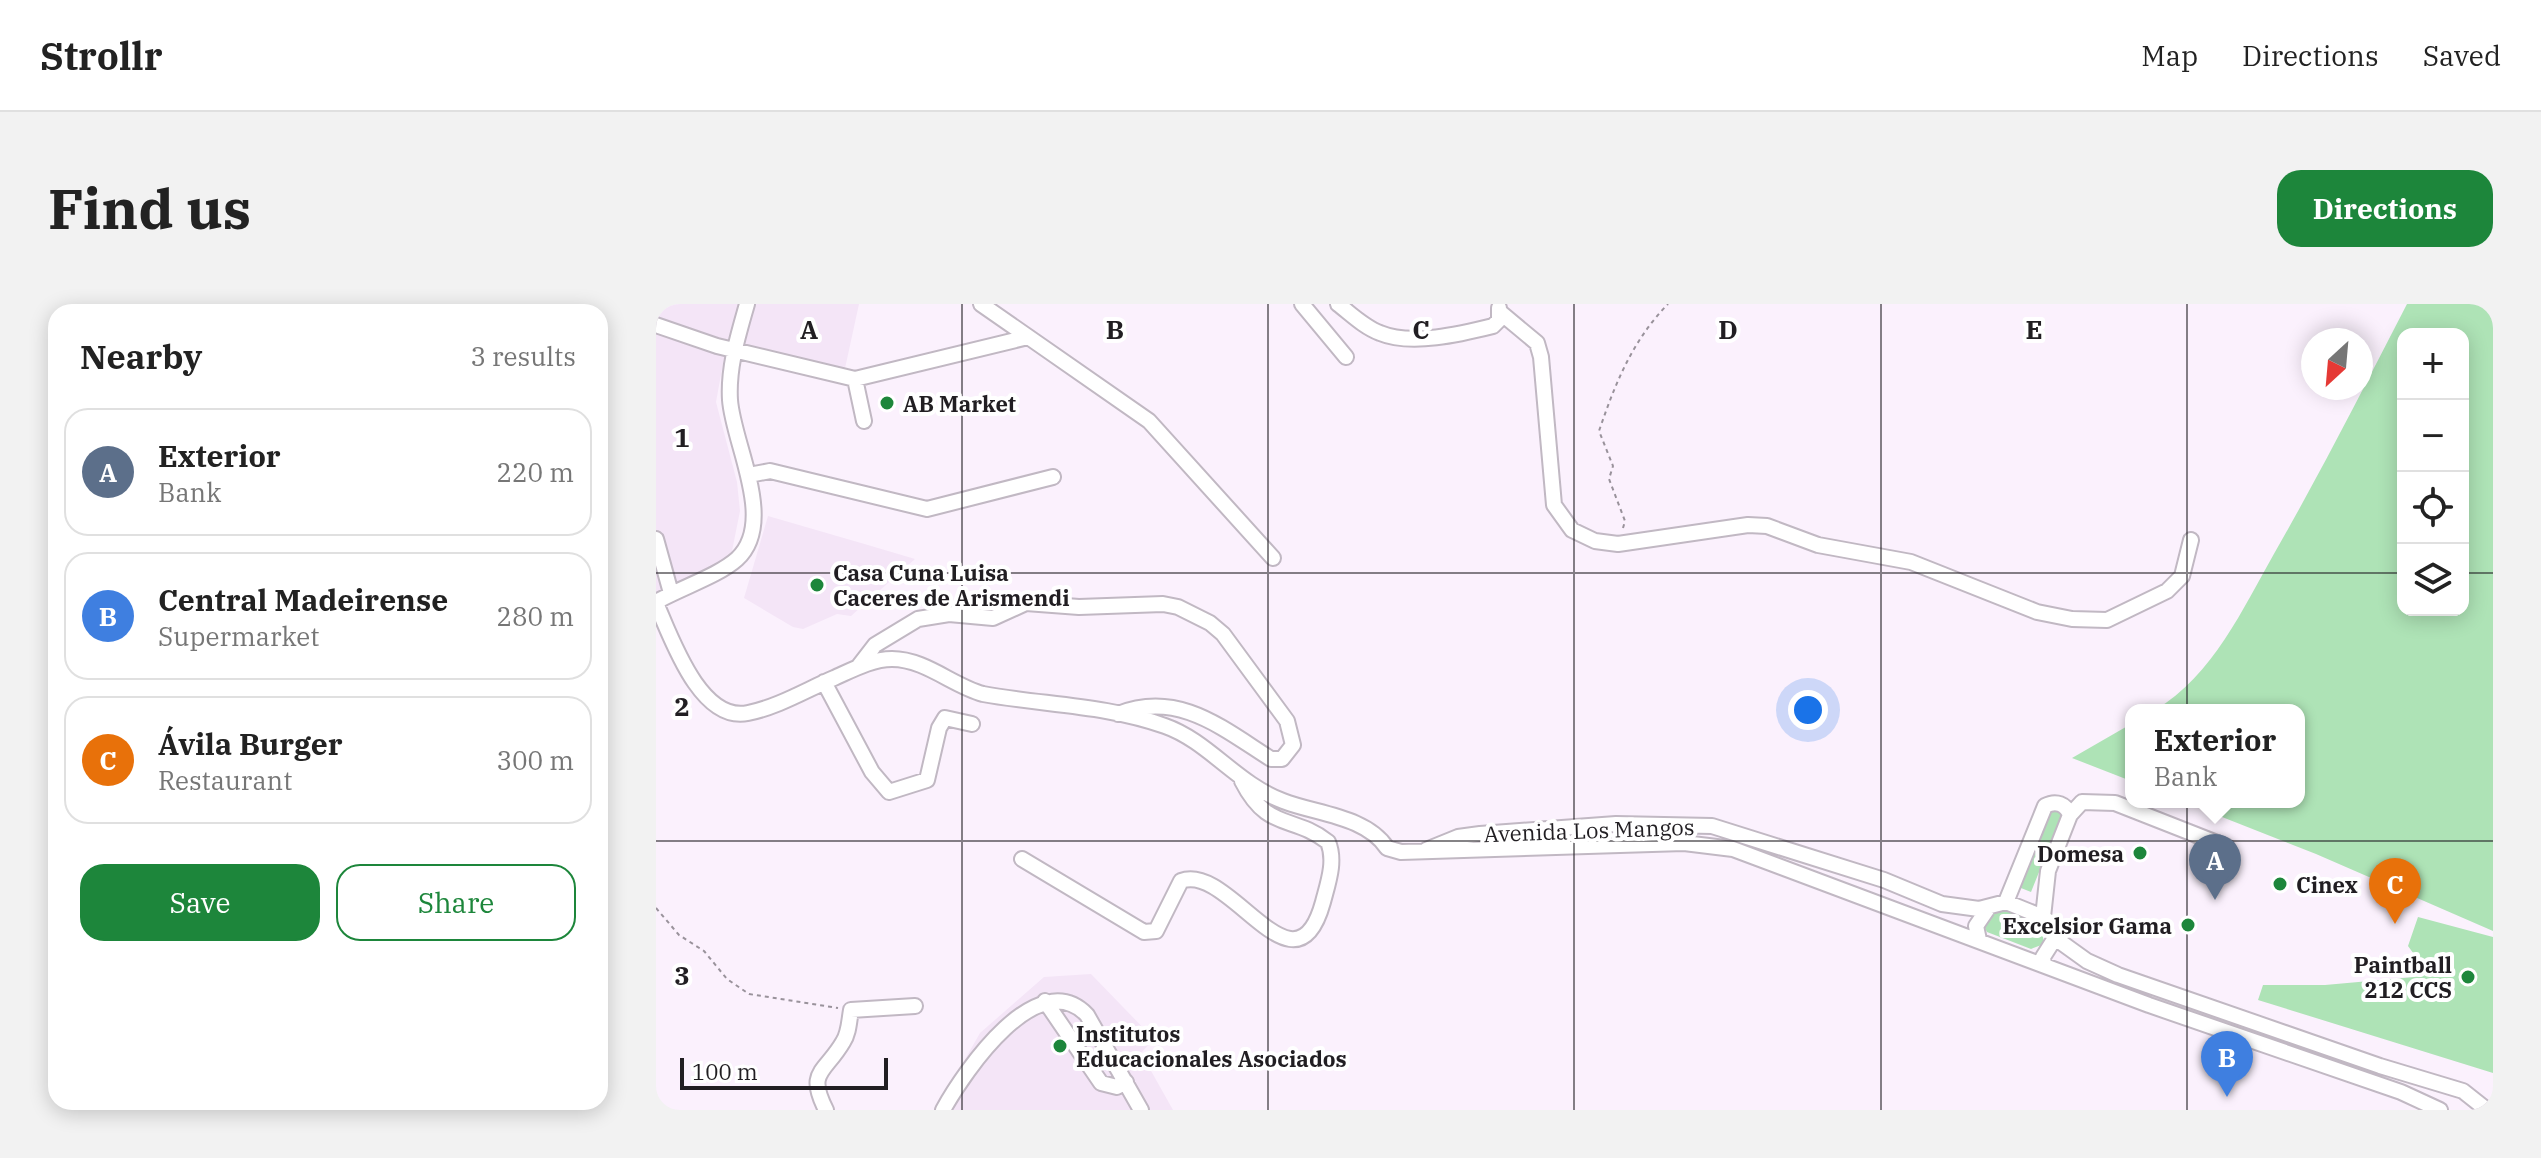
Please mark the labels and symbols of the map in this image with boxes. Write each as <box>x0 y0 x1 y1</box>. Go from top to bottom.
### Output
text: A <box>800 312 818 346</box>
text: B <box>1106 312 1124 346</box>
text: C <box>1412 312 1430 346</box>
text: D <box>1718 312 1738 346</box>
text: E <box>2025 312 2043 346</box>
north arrow <box>2301 328 2373 400</box>
place label: AB Market <box>903 389 1016 418</box>
marker: AB Market <box>878 394 896 412</box>
text: 1 <box>674 420 690 454</box>
place label: Casa Cuna Luisa Caceres de Arismendi <box>833 558 1070 612</box>
marker: Casa Cuna Luisa Caceres de Arismendi <box>808 576 826 594</box>
text: 2 <box>674 689 690 723</box>
your location <box>1788 690 1828 730</box>
street label: Avenida Los Mangos <box>1483 812 1695 848</box>
pin: A <box>2189 834 2241 900</box>
place label: Domesa <box>2037 839 2124 868</box>
marker: Domesa <box>2131 844 2149 862</box>
pin: C <box>2369 858 2421 924</box>
place label: Cinex <box>2296 870 2358 899</box>
marker: Cinex <box>2271 875 2289 893</box>
place label: Excelsior Gama <box>2003 911 2172 940</box>
marker: Excelsior Gama <box>2179 916 2197 934</box>
place label: Paintball 212 CCS <box>2354 950 2452 1004</box>
text: 3 <box>674 958 690 992</box>
marker: Paintball 212 CCS <box>2459 968 2477 986</box>
place label: Institutos Educacionales Asociados <box>1076 1019 1347 1073</box>
pin: B <box>2201 1031 2253 1097</box>
marker: Institutos Educacionales Asociados <box>1051 1037 1069 1055</box>
scale bar <box>680 1054 888 1090</box>

